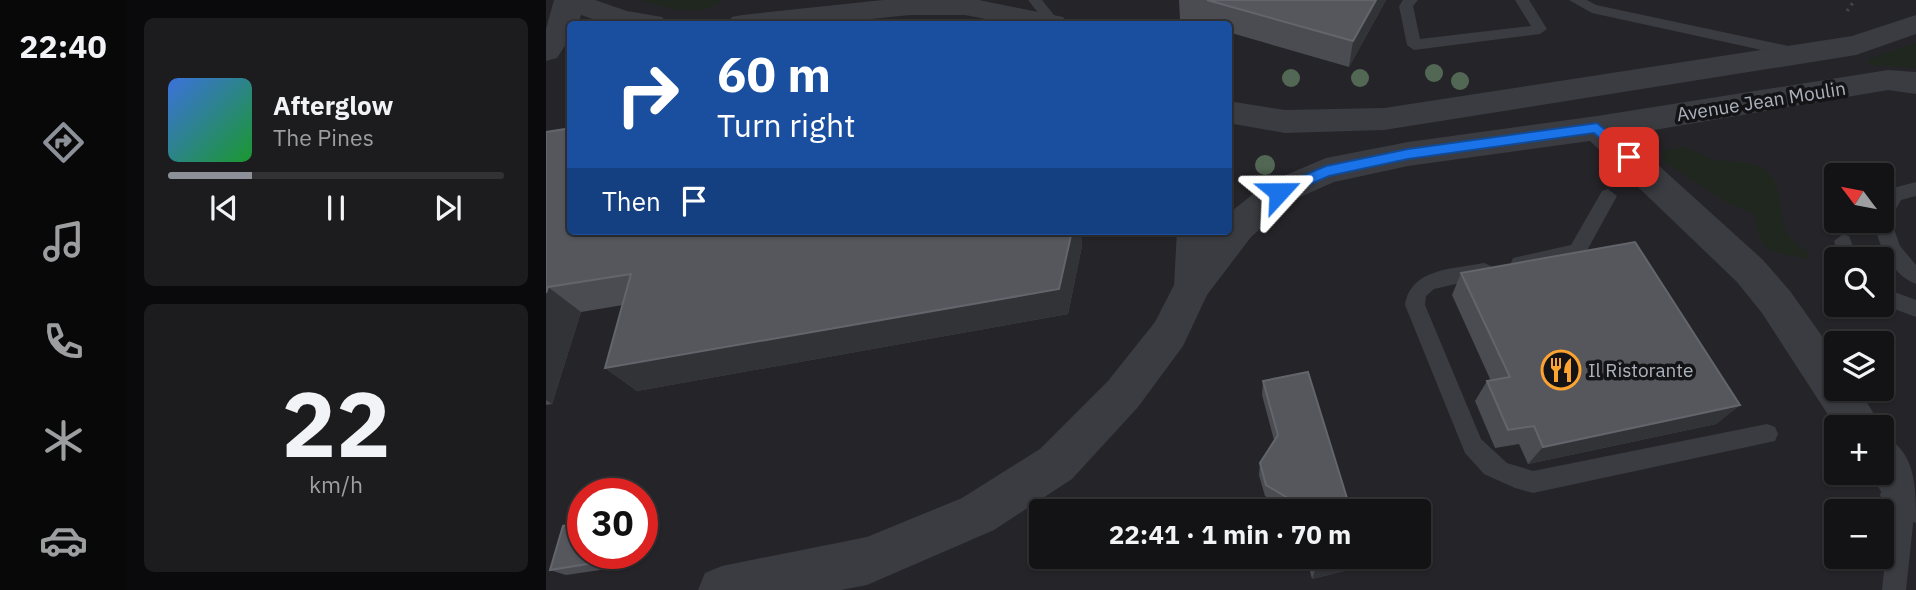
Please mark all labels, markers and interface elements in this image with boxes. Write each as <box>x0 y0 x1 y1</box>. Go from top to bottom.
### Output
text: 22:40 <box>19 25 107 67</box>
text: 60 m <box>717 42 831 105</box>
icon: right <box>602 49 693 140</box>
street label: Avenue Jean Moulin <box>1675 76 1847 126</box>
text: Afterglow <box>273 88 393 122</box>
text: Turn right <box>717 104 855 146</box>
icon: directions <box>39 118 88 167</box>
text: The Pines <box>273 122 374 152</box>
pin <box>1599 127 1659 187</box>
icon: arrive <box>1610 138 1648 176</box>
position arrow <box>1242 155 1316 229</box>
north arrow <box>1824 163 1894 233</box>
map controls <box>1824 163 1894 569</box>
icon: arrive <box>675 182 713 220</box>
text: Then <box>602 184 661 218</box>
icon: previous <box>205 189 243 227</box>
icon: pause <box>317 189 355 227</box>
icon: next <box>429 189 467 227</box>
icon: music <box>39 217 88 266</box>
button: search <box>1824 247 1894 317</box>
icon: phone <box>39 317 88 366</box>
button: layers <box>1824 331 1894 401</box>
restaurant icon: Il Ristorante <box>1540 349 1582 391</box>
place label: Il Ristorante <box>1588 358 1693 382</box>
text: 22 <box>281 364 391 482</box>
button: + <box>1824 415 1894 485</box>
icon: climate <box>39 416 88 465</box>
text: km/h <box>309 469 363 499</box>
speed limit sign: 30 <box>567 478 658 569</box>
button: − <box>1824 499 1894 569</box>
icon: car <box>39 516 88 565</box>
text: 22:41 · 1 min · 70 m <box>1109 517 1351 551</box>

